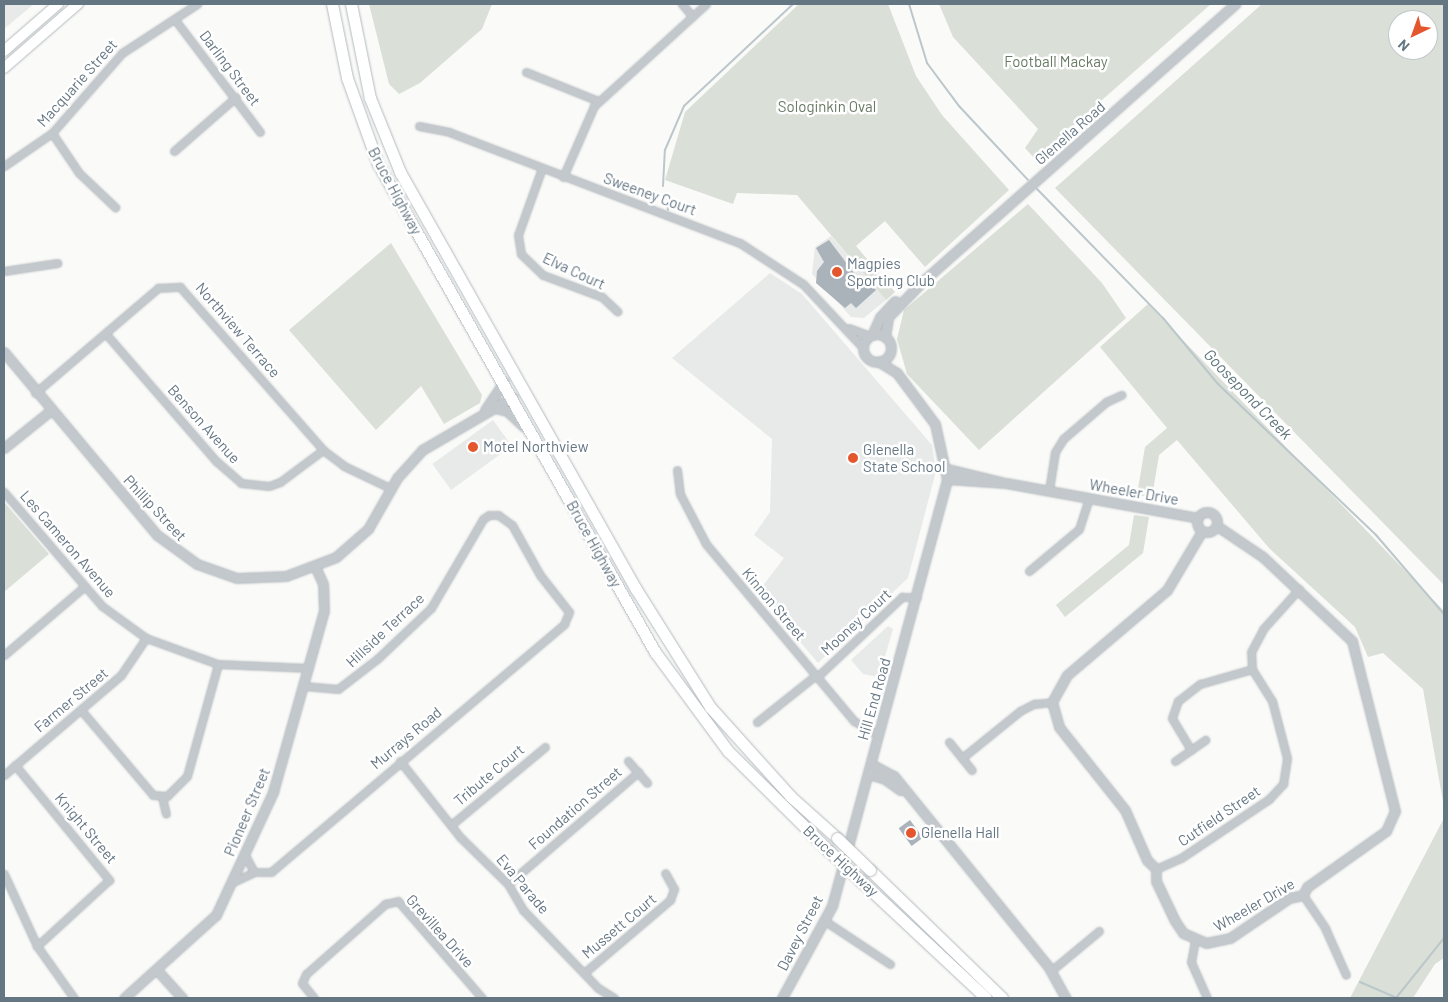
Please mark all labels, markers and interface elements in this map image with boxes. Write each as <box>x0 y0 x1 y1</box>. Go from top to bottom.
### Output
north arrow <box>1388 10 1438 60</box>
street label: Darling Street <box>196 27 264 109</box>
street label: Macquarie Street <box>33 36 121 130</box>
text: N <box>1394 36 1412 55</box>
park label: Football Mackay <box>1004 53 1108 71</box>
park label: Sologinkin Oval <box>778 98 876 116</box>
street label: Glenella Road <box>1031 98 1109 168</box>
street label: Bruce Highway <box>364 144 426 238</box>
street label: Sweeney Court <box>601 169 699 219</box>
street label: Elva Court <box>540 249 608 293</box>
place label: Magpies Sporting Club <box>847 254 935 289</box>
marker: Magpies Sporting Club <box>831 266 843 278</box>
street label: Northview Terrace <box>192 279 284 381</box>
water label: Goosepond Creek <box>1200 345 1296 443</box>
street label: Benson Avenue <box>164 381 244 467</box>
place label: Motel Northview <box>483 438 588 456</box>
place label: Glenella State School <box>863 440 945 475</box>
marker: Motel Northview <box>467 441 479 453</box>
marker: Glenella State School <box>847 452 859 464</box>
street label: Phillip Street <box>120 471 190 545</box>
street label: Wheeler Drive <box>1088 475 1180 509</box>
street label: Les Cameron Avenue <box>17 487 119 601</box>
street label: Bruce Highway <box>563 497 625 591</box>
street label: Kinnon Street <box>738 564 810 644</box>
street label: Mooney Court <box>817 585 895 659</box>
street label: Hillside Terrace <box>342 589 428 671</box>
street label: Hill End Road <box>854 656 894 742</box>
street label: Farmer Street <box>30 664 112 736</box>
street label: Murrays Road <box>367 703 445 773</box>
street label: Tribute Court <box>450 740 528 810</box>
street label: Foundation Street <box>525 763 625 853</box>
street label: Pioneer Street <box>220 765 274 859</box>
street label: Cutfield Street <box>1174 782 1264 850</box>
street label: Knight Street <box>51 789 121 867</box>
street label: Bruce Highway <box>800 822 882 900</box>
place label: Glenella Hall <box>921 824 1000 842</box>
marker: Glenella Hall <box>905 827 917 839</box>
street label: Eva Parade <box>493 850 553 918</box>
street label: Wheeler Drive <box>1210 875 1298 935</box>
street label: Mussett Court <box>578 890 660 962</box>
street label: Grevillea Drive <box>402 891 478 971</box>
street label: Davey Street <box>773 892 827 974</box>

